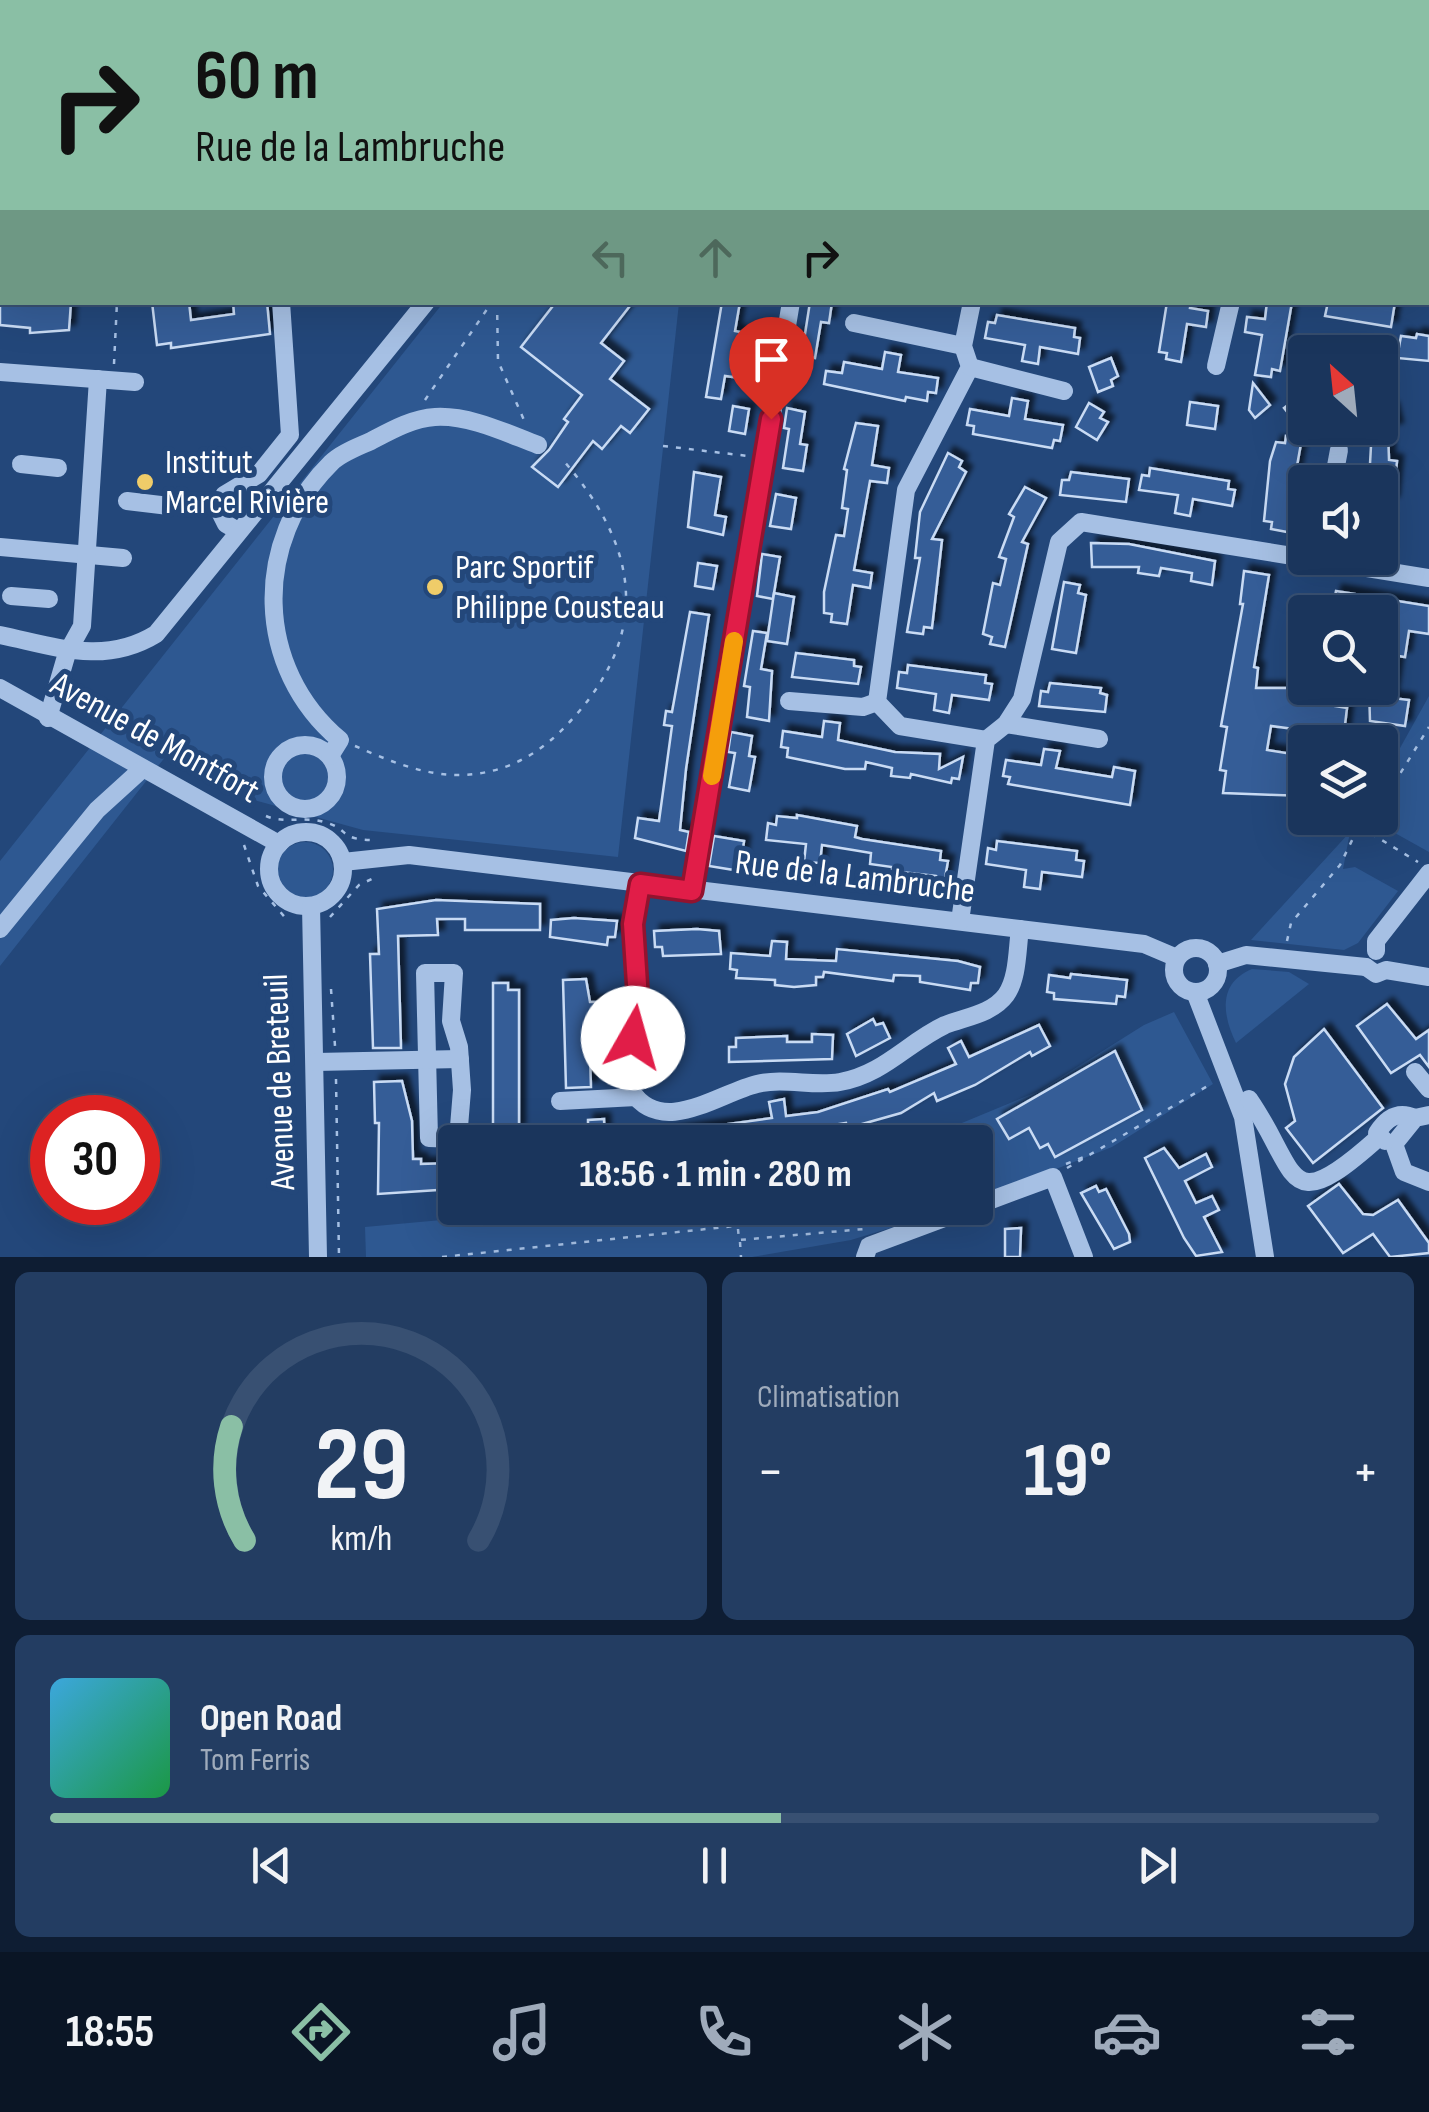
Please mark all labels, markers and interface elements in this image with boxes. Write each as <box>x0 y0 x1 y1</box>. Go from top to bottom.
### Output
text: 60 m <box>195 35 319 119</box>
icon: right <box>30 40 160 170</box>
text: Rue de la Lambruche <box>195 120 505 175</box>
icon: left <box>583 230 638 285</box>
icon: ahead <box>688 230 743 285</box>
icon: right <box>793 230 848 285</box>
pin <box>729 317 814 420</box>
icon: arrive <box>744 332 799 387</box>
north arrow <box>1288 335 1398 445</box>
map controls <box>1288 335 1398 835</box>
place label: Institut Marcel Rivière <box>165 441 329 524</box>
button: sound <box>1288 465 1398 575</box>
marker: Institut Marcel Rivière <box>134 471 156 493</box>
place label: Parc Sportif Philippe Cousteau <box>455 546 665 629</box>
marker: Parc Sportif Philippe Cousteau <box>424 576 446 598</box>
button: search <box>1288 595 1398 705</box>
street label: Avenue de Montfort <box>42 663 267 813</box>
button: layers <box>1288 725 1398 835</box>
street label: Rue de la Lambruche <box>733 841 977 913</box>
street label: Avenue de Breteuil <box>255 973 305 1192</box>
position arrow <box>581 986 685 1090</box>
speed limit sign: 30 <box>30 1095 160 1225</box>
text: 18:56 · 1 min · 280 m <box>579 1152 852 1197</box>
text: Climatisation <box>757 1378 900 1417</box>
text: 29 <box>314 1404 408 1529</box>
text: 19° <box>1024 1427 1112 1518</box>
text: − <box>757 1439 784 1506</box>
text: + <box>1352 1439 1379 1506</box>
text: km/h <box>330 1518 392 1561</box>
text: Open Road <box>200 1696 342 1741</box>
text: Tom Ferris <box>200 1741 310 1780</box>
icon: previous <box>244 1838 299 1893</box>
icon: pause <box>687 1838 742 1893</box>
icon: next <box>1130 1838 1185 1893</box>
icon: directions <box>286 1997 356 2067</box>
icon: music <box>487 1997 557 2067</box>
icon: phone <box>689 1997 759 2067</box>
icon: climate <box>890 1997 960 2067</box>
icon: car <box>1092 1997 1162 2067</box>
icon: filters <box>1293 1997 1363 2067</box>
text: 18:55 <box>66 2005 154 2060</box>

